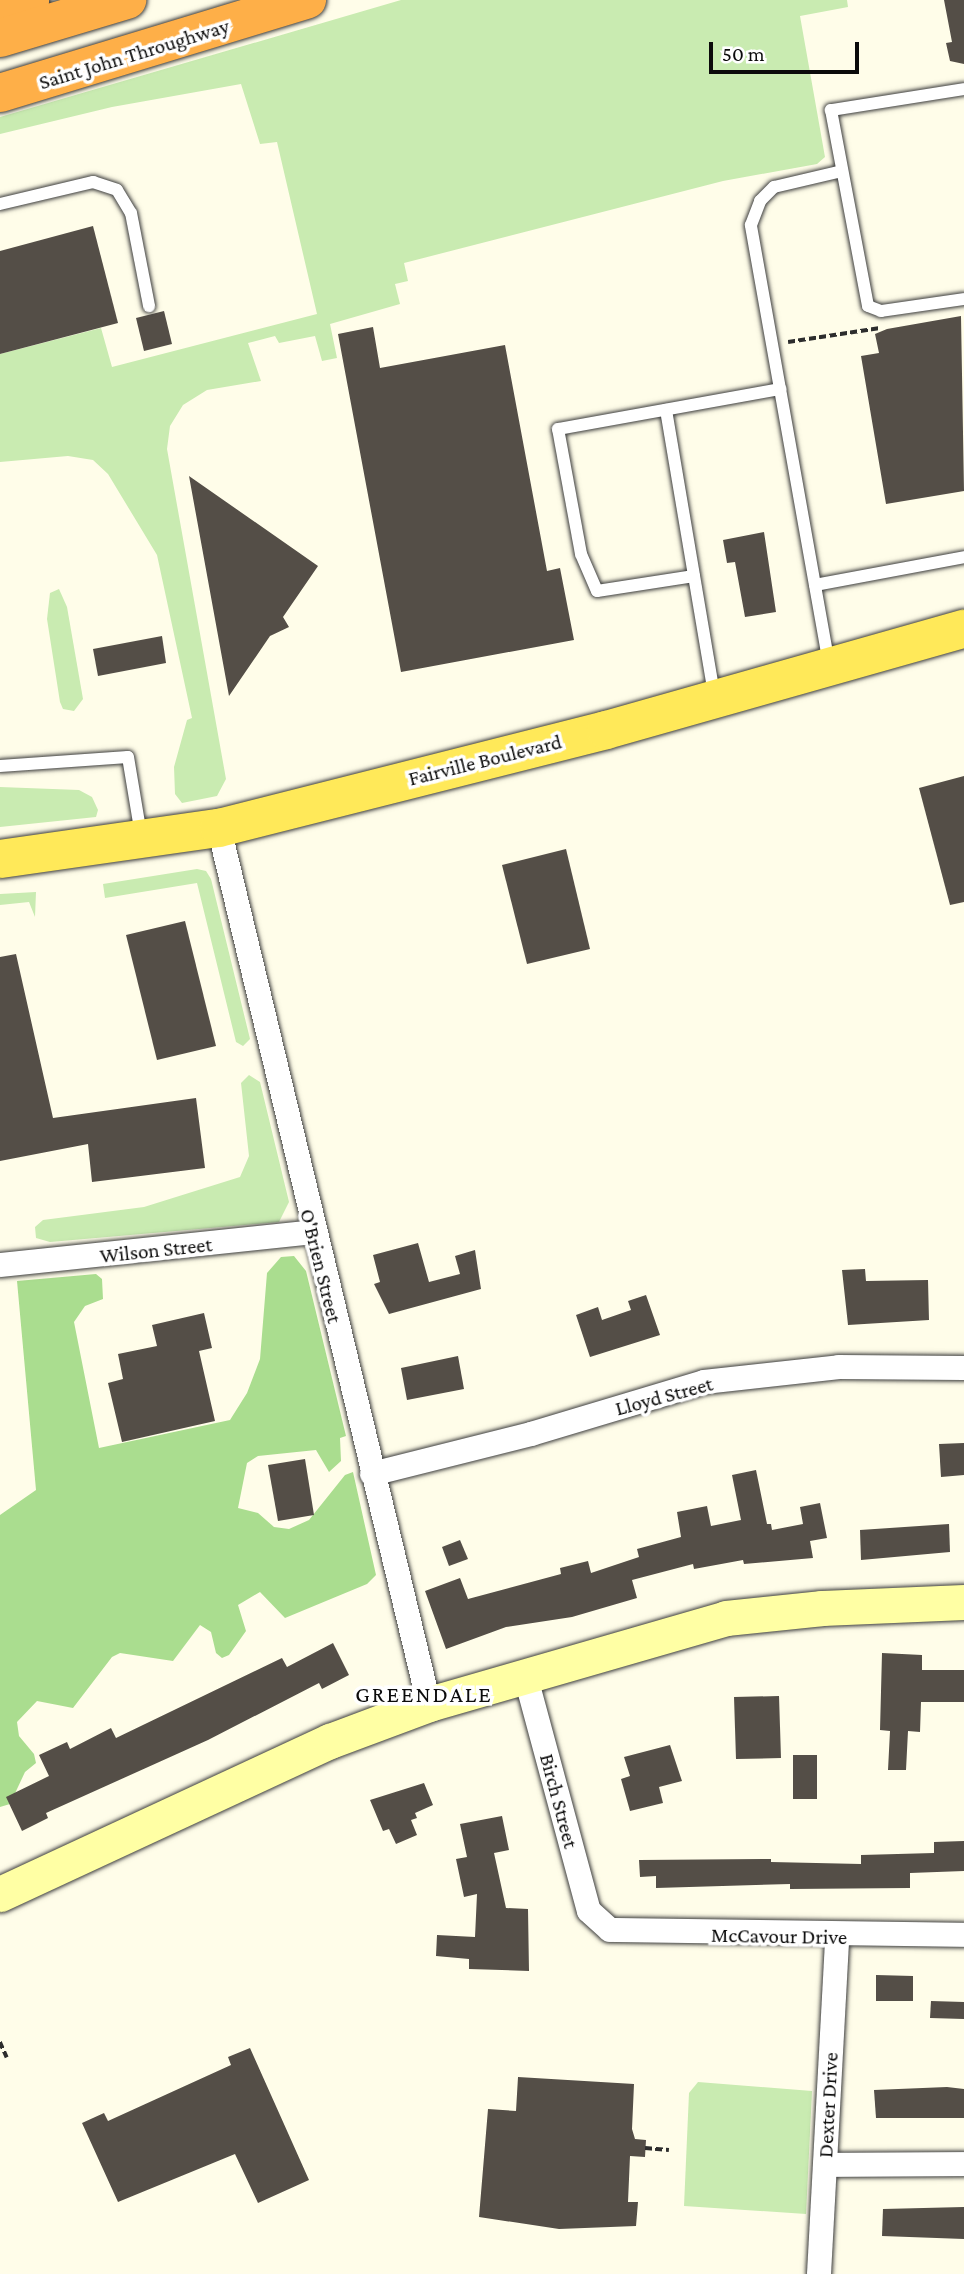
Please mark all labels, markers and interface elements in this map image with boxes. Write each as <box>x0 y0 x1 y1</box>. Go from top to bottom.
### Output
street label: Saint John Throughway <box>36 13 232 95</box>
scale bar <box>712 28 862 72</box>
text: 50 m <box>722 42 765 66</box>
street label: Fairville Boulevard <box>406 729 564 791</box>
street label: O'Brien Street <box>295 1206 347 1326</box>
street label: Wilson Street <box>98 1232 214 1268</box>
street label: Lloyd Street <box>612 1371 716 1421</box>
district label: GREENDALE <box>356 1680 492 1708</box>
street label: Birch Street <box>534 1751 584 1851</box>
street label: McCavour Drive <box>711 1922 847 1950</box>
street label: Dexter Drive <box>813 2052 843 2158</box>

